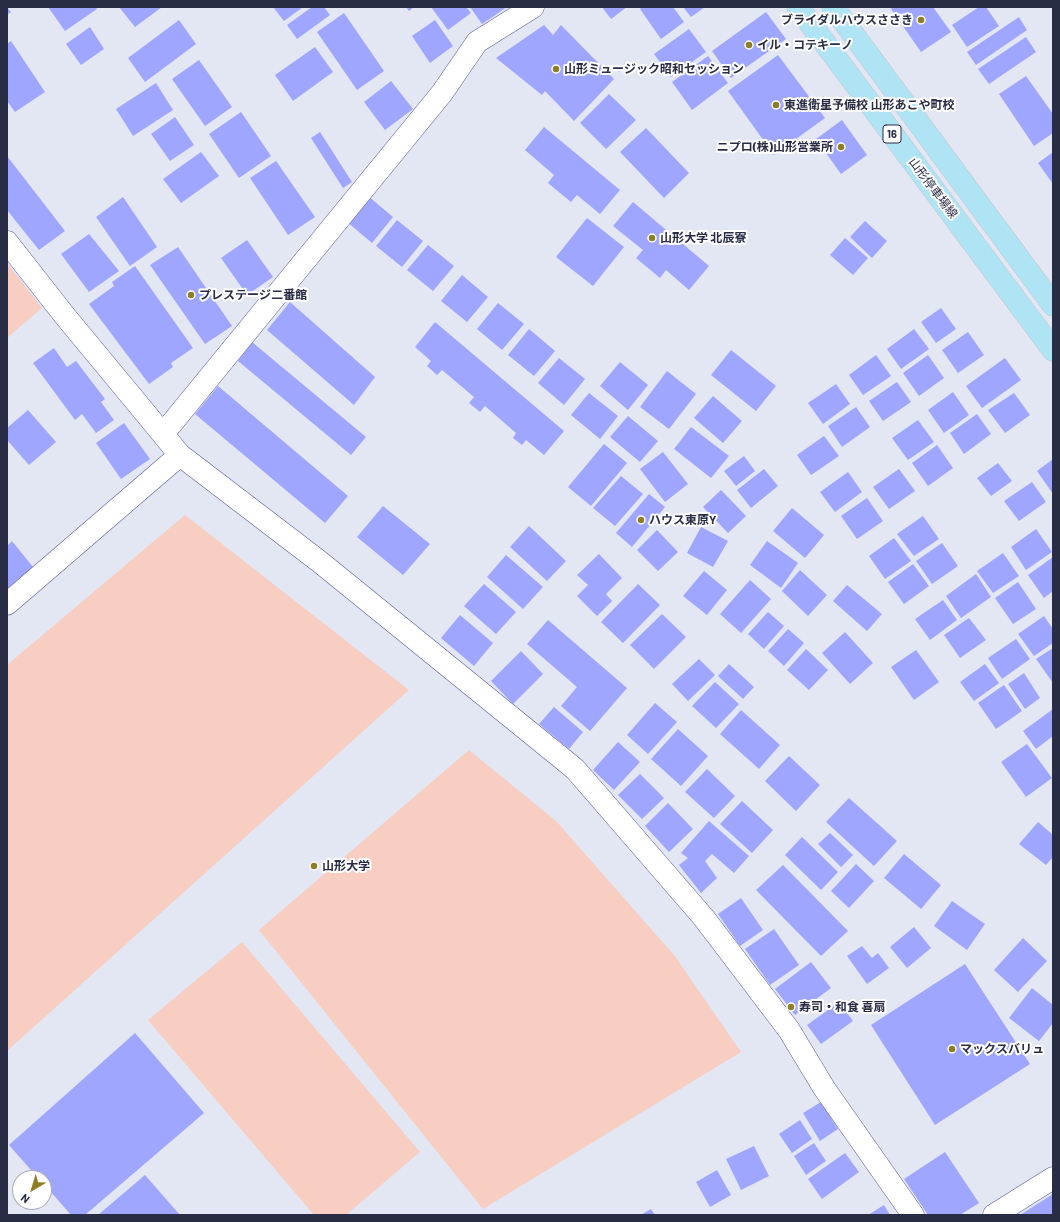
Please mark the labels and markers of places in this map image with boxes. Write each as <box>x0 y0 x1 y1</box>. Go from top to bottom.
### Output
place label: ブライダルハウスささき <box>781 13 913 27</box>
marker: ブライダルハウスささき <box>916 15 926 25</box>
place label: イル・コテキーノ <box>757 38 853 52</box>
marker: イル・コテキーノ <box>744 40 754 50</box>
place label: 山形ミュージック昭和セッション <box>564 62 744 76</box>
marker: 山形ミュージック昭和セッション <box>551 64 561 74</box>
place label: 東進衛星予備校 山形あこや町校 <box>784 98 954 112</box>
marker: 東進衛星予備校 山形あこや町校 <box>771 100 781 110</box>
place label: ニプロ(株)山形営業所 <box>717 140 833 154</box>
marker: ニプロ(株)山形営業所 <box>836 142 846 152</box>
place label: 山形大学 北辰寮 <box>660 231 746 245</box>
marker: 山形大学 北辰寮 <box>647 233 657 243</box>
place label: プレステージ二番館 <box>199 288 307 302</box>
marker: プレステージ二番館 <box>186 290 196 300</box>
place label: ハウス東原Y <box>649 513 716 527</box>
marker: ハウス東原Y <box>636 515 646 525</box>
place label: 山形大学 <box>322 859 370 873</box>
marker: 山形大学 <box>309 861 319 871</box>
place label: 寿司・和食 喜扇 <box>799 1000 885 1014</box>
marker: 寿司・和食 喜扇 <box>786 1002 796 1012</box>
place label: マックスバリュ <box>960 1042 1044 1056</box>
marker: マックスバリュ <box>947 1044 957 1054</box>

